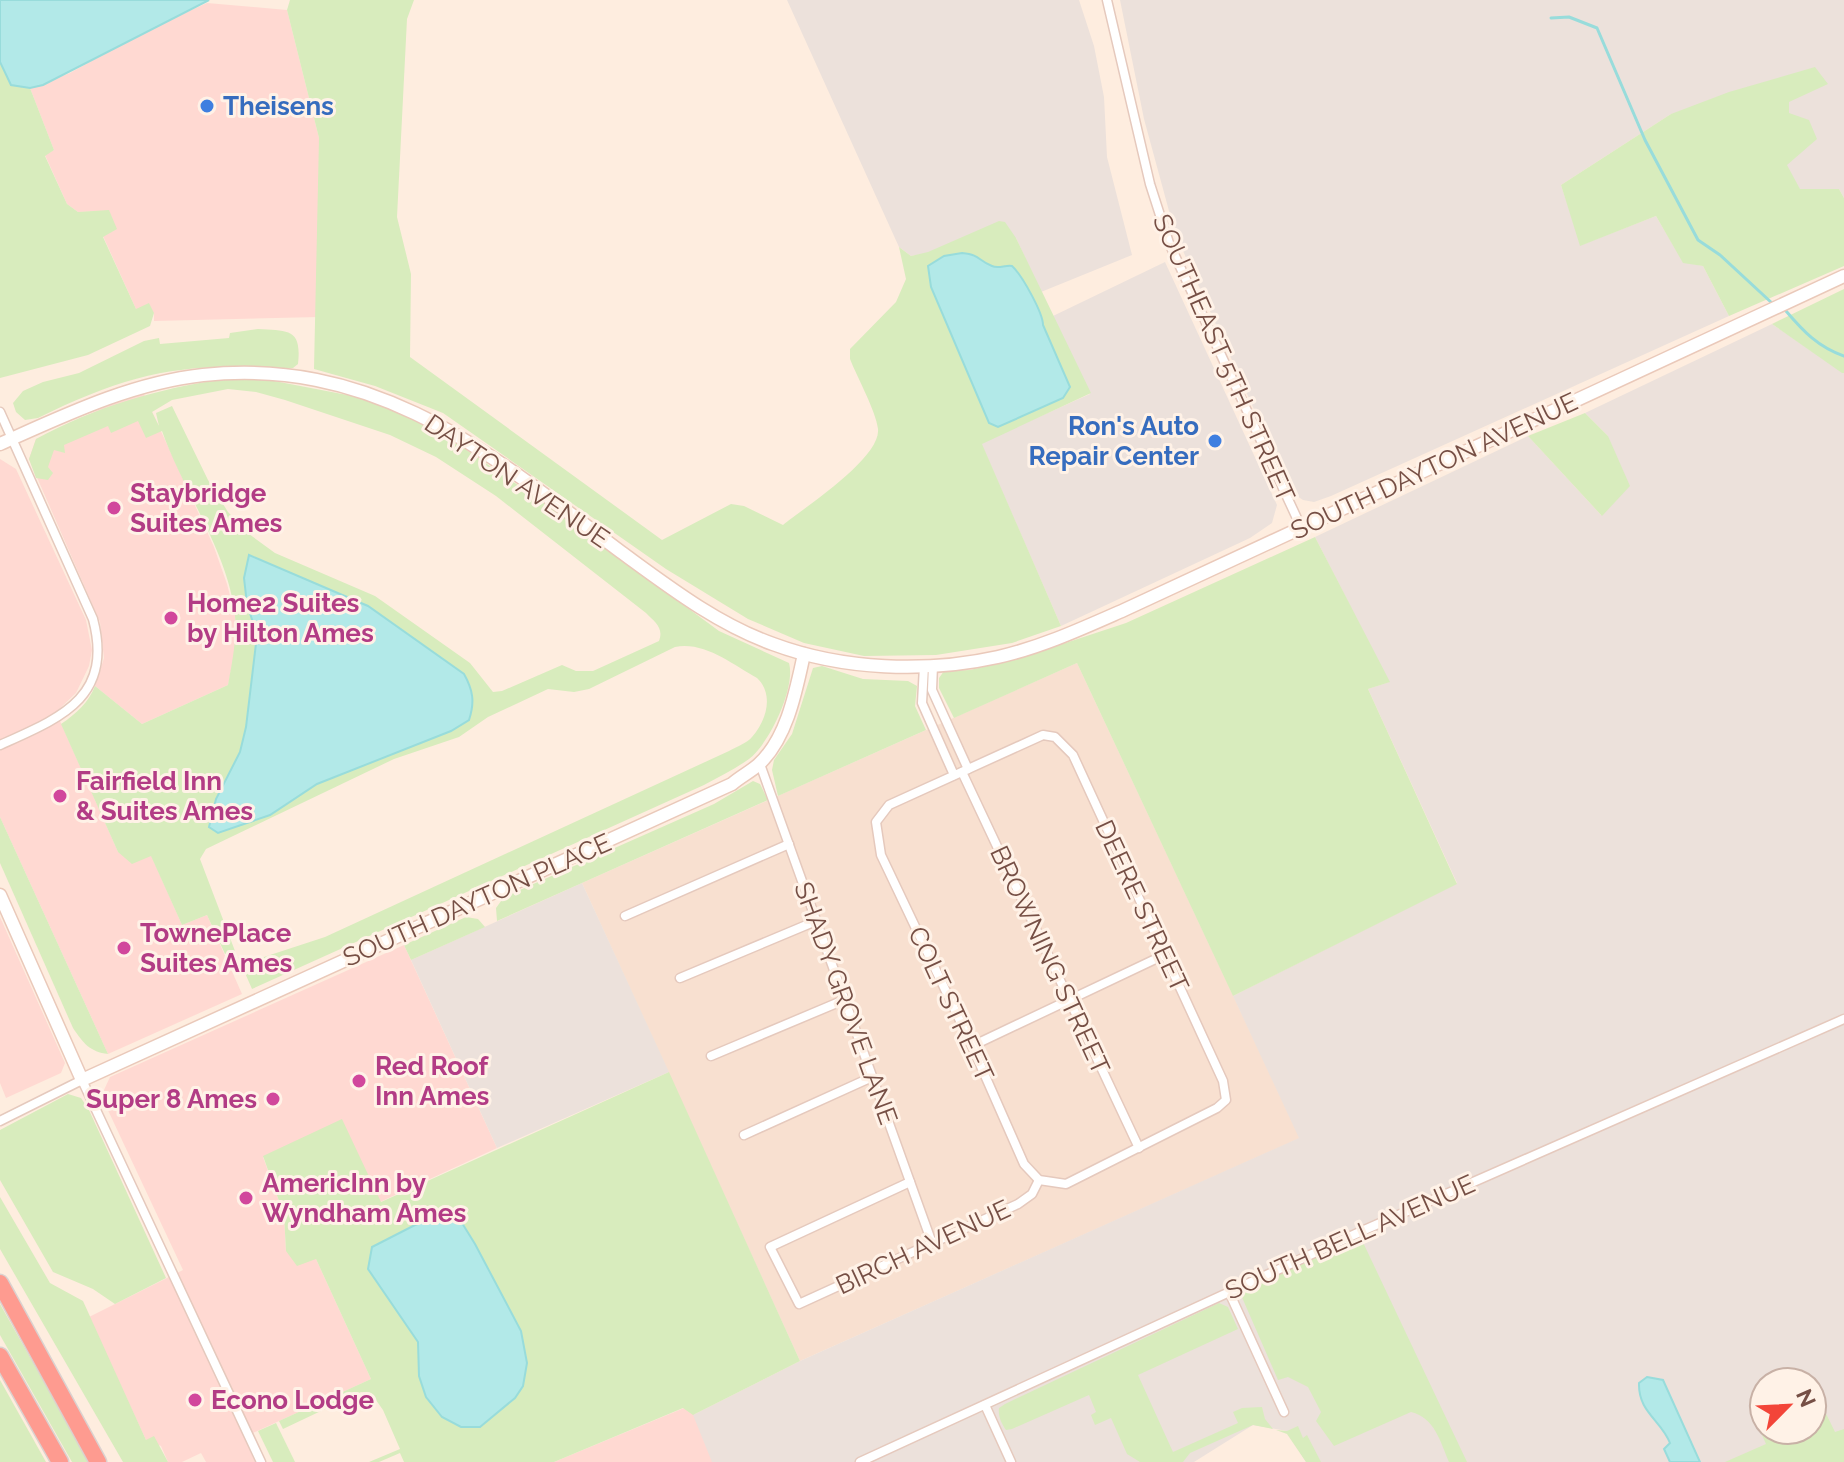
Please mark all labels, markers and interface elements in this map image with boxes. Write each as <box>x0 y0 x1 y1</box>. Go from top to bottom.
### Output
place label: Theisens <box>223 91 334 121</box>
marker: Theisens <box>198 97 216 115</box>
street label: SOUTHEAST 5TH STREET <box>1147 209 1301 507</box>
street label: SOUTH DAYTON AVENUE <box>1286 386 1582 546</box>
street label: DAYTON AVENUE <box>419 408 615 554</box>
place label: Ron's Auto Repair Center <box>1028 411 1199 471</box>
marker: Ron's Auto Repair Center <box>1206 432 1224 450</box>
place label: Staybridge Suites Ames <box>130 478 282 538</box>
marker: Staybridge Suites Ames <box>105 499 123 517</box>
place label: Home2 Suites by Hilton Ames <box>187 588 374 648</box>
marker: Home2 Suites by Hilton Ames <box>162 609 180 627</box>
place label: Fairfield Inn & Suites Ames <box>76 766 253 826</box>
marker: Fairfield Inn & Suites Ames <box>51 787 69 805</box>
street label: DEERE STREET <box>1089 815 1195 997</box>
street label: SOUTH DAYTON PLACE <box>338 827 616 973</box>
street label: BROWNING STREET <box>984 841 1116 1079</box>
street label: SHADY GROVE LANE <box>788 878 904 1128</box>
place label: TownePlace Suites Ames <box>140 918 292 978</box>
street label: COLT STREET <box>902 922 1000 1086</box>
marker: TownePlace Suites Ames <box>115 939 133 957</box>
place label: Red Roof Inn Ames <box>375 1051 490 1111</box>
marker: Red Roof Inn Ames <box>350 1072 368 1090</box>
place label: Super 8 Ames <box>86 1084 257 1114</box>
marker: Super 8 Ames <box>264 1090 282 1108</box>
place label: AmericInn by Wyndham Ames <box>262 1168 466 1228</box>
street label: SOUTH BELL AVENUE <box>1220 1168 1480 1306</box>
marker: AmericInn by Wyndham Ames <box>237 1189 255 1207</box>
street label: BIRCH AVENUE <box>831 1194 1015 1300</box>
north arrow <box>1748 1366 1828 1446</box>
place label: Econo Lodge <box>211 1385 374 1415</box>
text: N <box>1791 1385 1822 1411</box>
marker: Econo Lodge <box>186 1391 204 1409</box>

